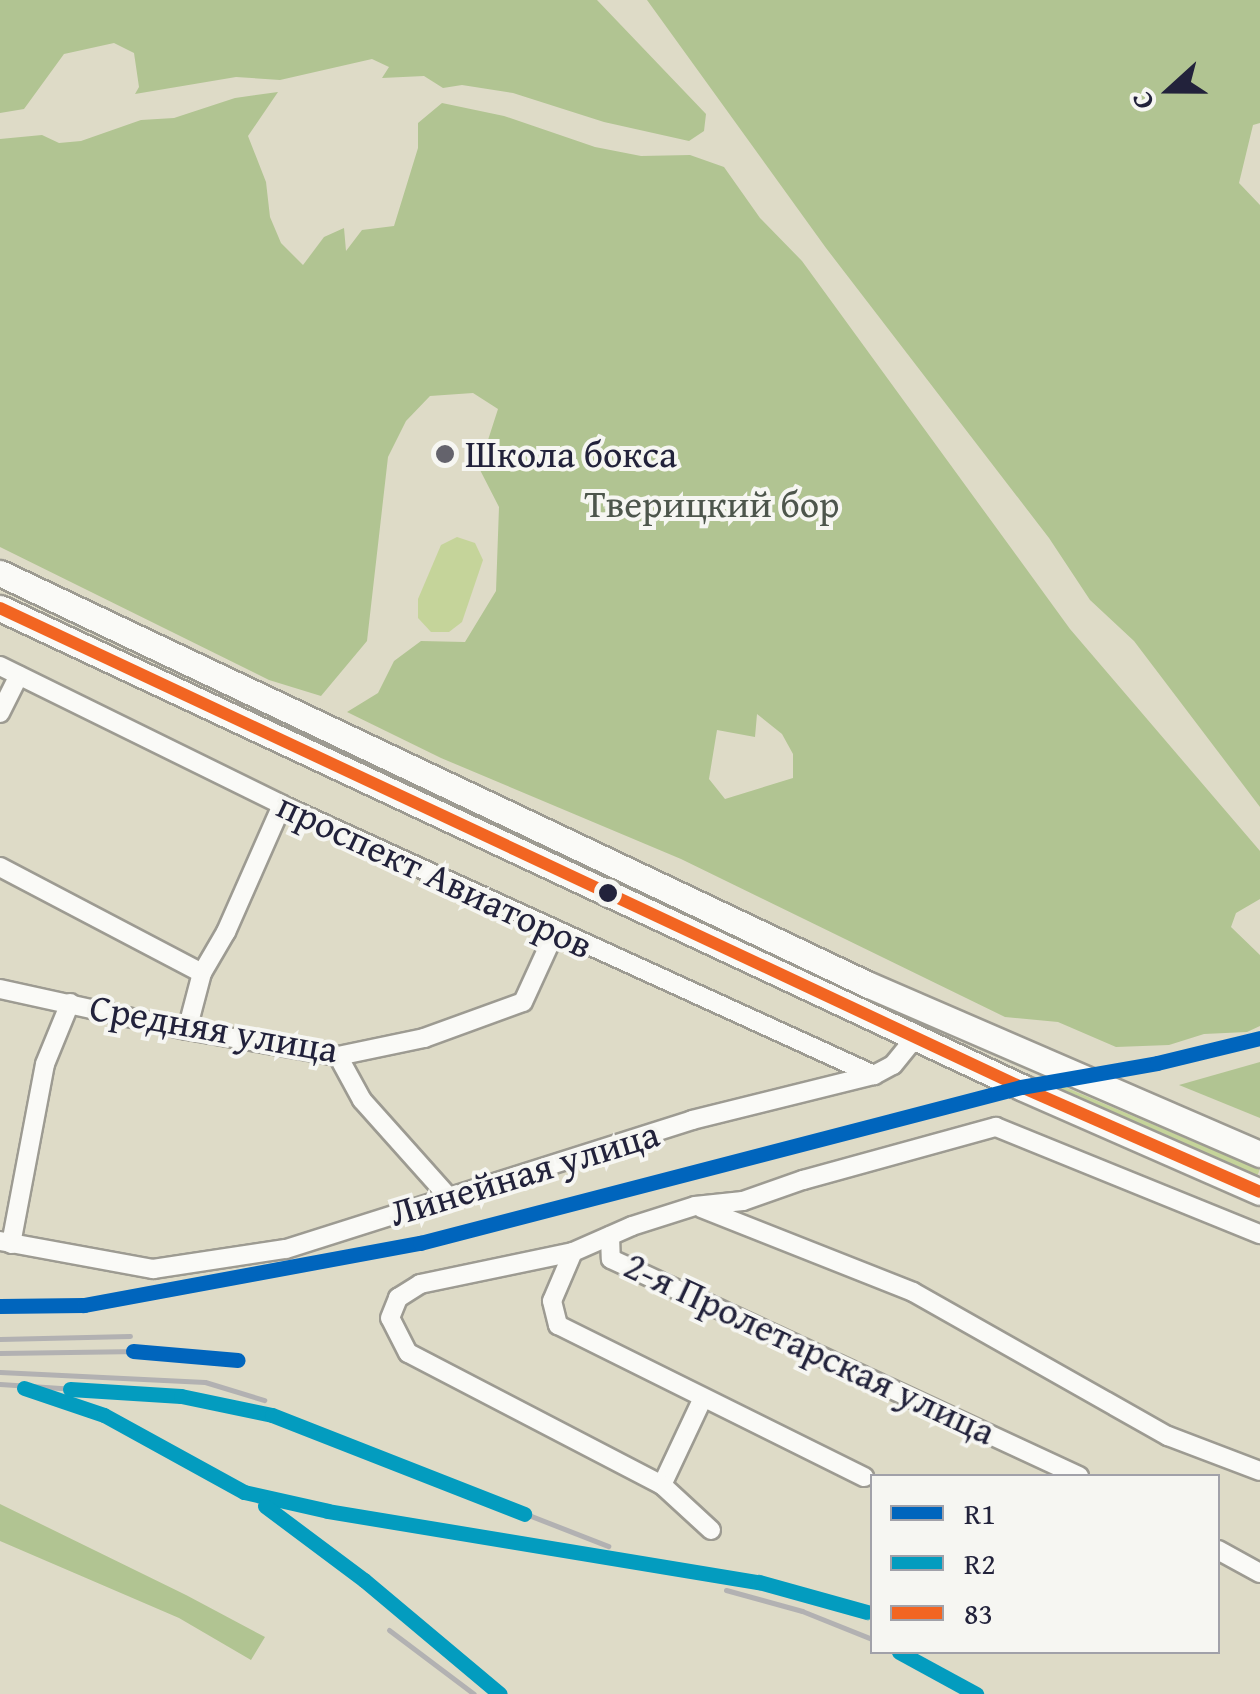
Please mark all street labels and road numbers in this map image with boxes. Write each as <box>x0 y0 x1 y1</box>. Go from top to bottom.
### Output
street label: проспект Авиаторов <box>270 782 600 968</box>
street label: Средняя улица <box>86 984 342 1072</box>
street label: Линейная улица <box>384 1110 664 1236</box>
street label: 2-я Пролетарская улица <box>617 1242 1003 1454</box>

